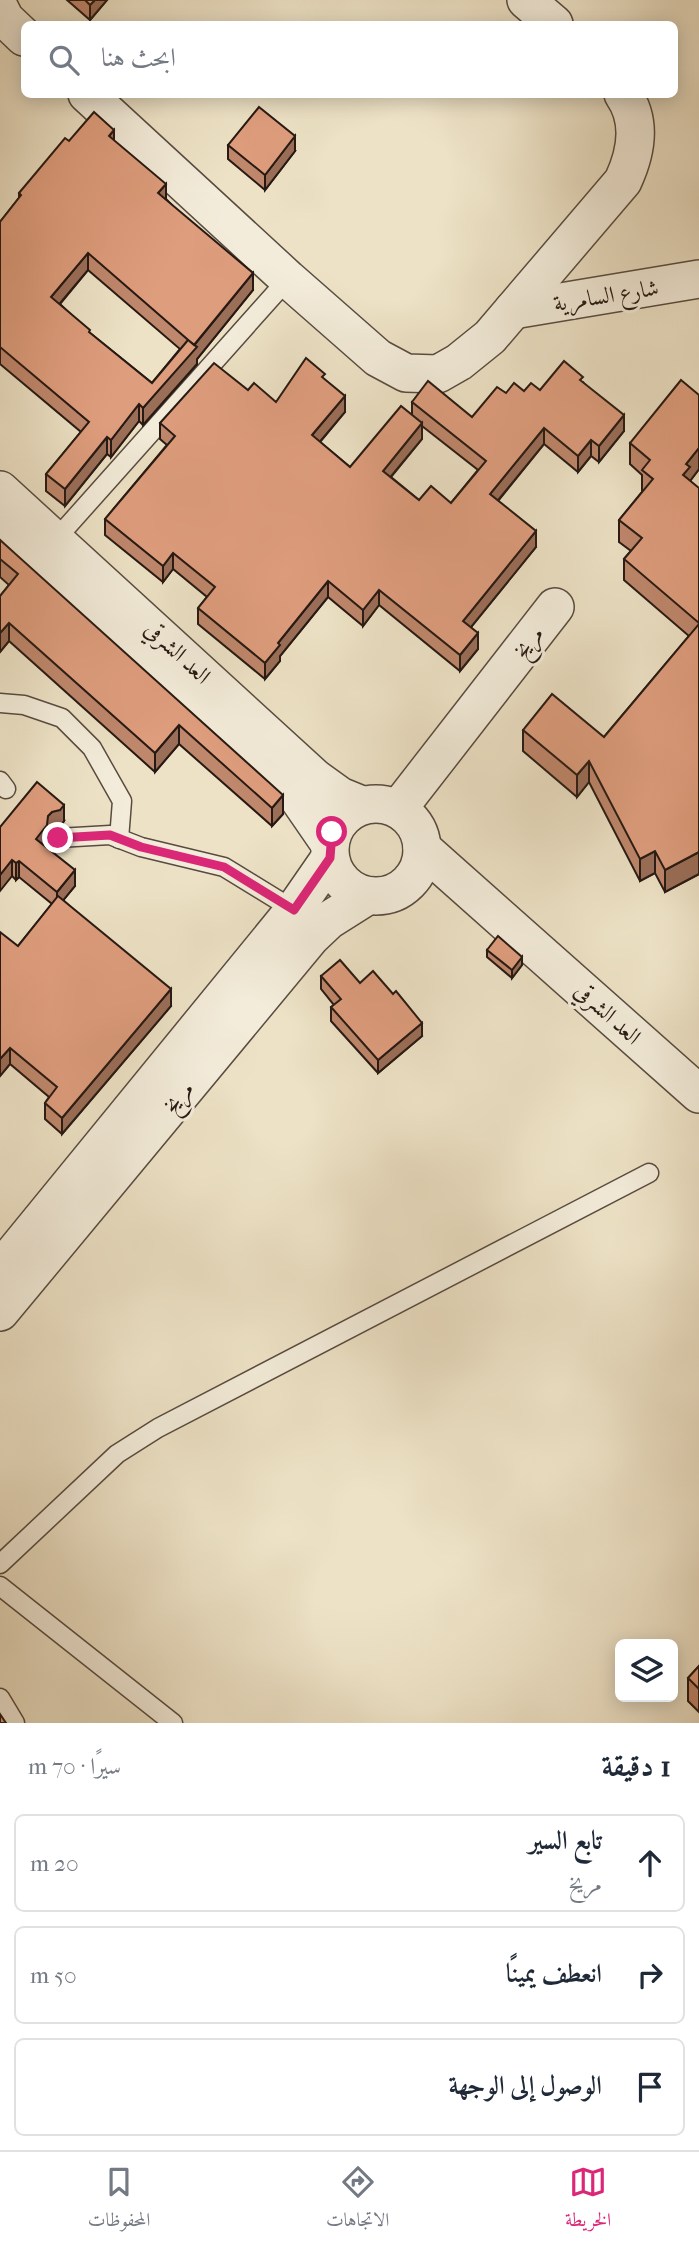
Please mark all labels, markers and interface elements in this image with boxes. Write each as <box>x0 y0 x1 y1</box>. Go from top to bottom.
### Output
search box <box>21 21 678 98</box>
icon: search <box>45 41 83 79</box>
text: ابحث هنا <box>101 42 176 73</box>
street label: شارع السامرية <box>552 274 662 323</box>
street label: العد الشرقي <box>136 615 216 693</box>
street label: مريخ <box>507 621 554 668</box>
route start <box>316 816 347 847</box>
route end <box>42 822 73 853</box>
street label: العد الشرقي <box>566 977 646 1054</box>
street label: مريخ <box>157 1076 204 1123</box>
map controls <box>615 1639 678 1702</box>
button: layers <box>615 1639 678 1702</box>
text: 1 دقيقة <box>601 1749 671 1784</box>
text: سيرًا · 70 m <box>28 1753 121 1780</box>
text: تابع السير <box>529 1825 602 1856</box>
icon: ahead <box>631 1844 669 1882</box>
text: 20 m <box>30 1850 79 1877</box>
text: مريخ <box>568 1870 602 1897</box>
icon: right <box>631 1956 669 1994</box>
text: انعطف يمينًا <box>506 1958 602 1989</box>
text: 50 m <box>30 1962 77 1989</box>
icon: arrive <box>631 2068 669 2106</box>
text: الوصول إلى الوجهة <box>448 2070 602 2101</box>
tab: المحفوظات <box>88 2163 150 2238</box>
tab: الاتجاهات <box>326 2163 389 2238</box>
tab: الخريطة <box>565 2163 611 2238</box>

